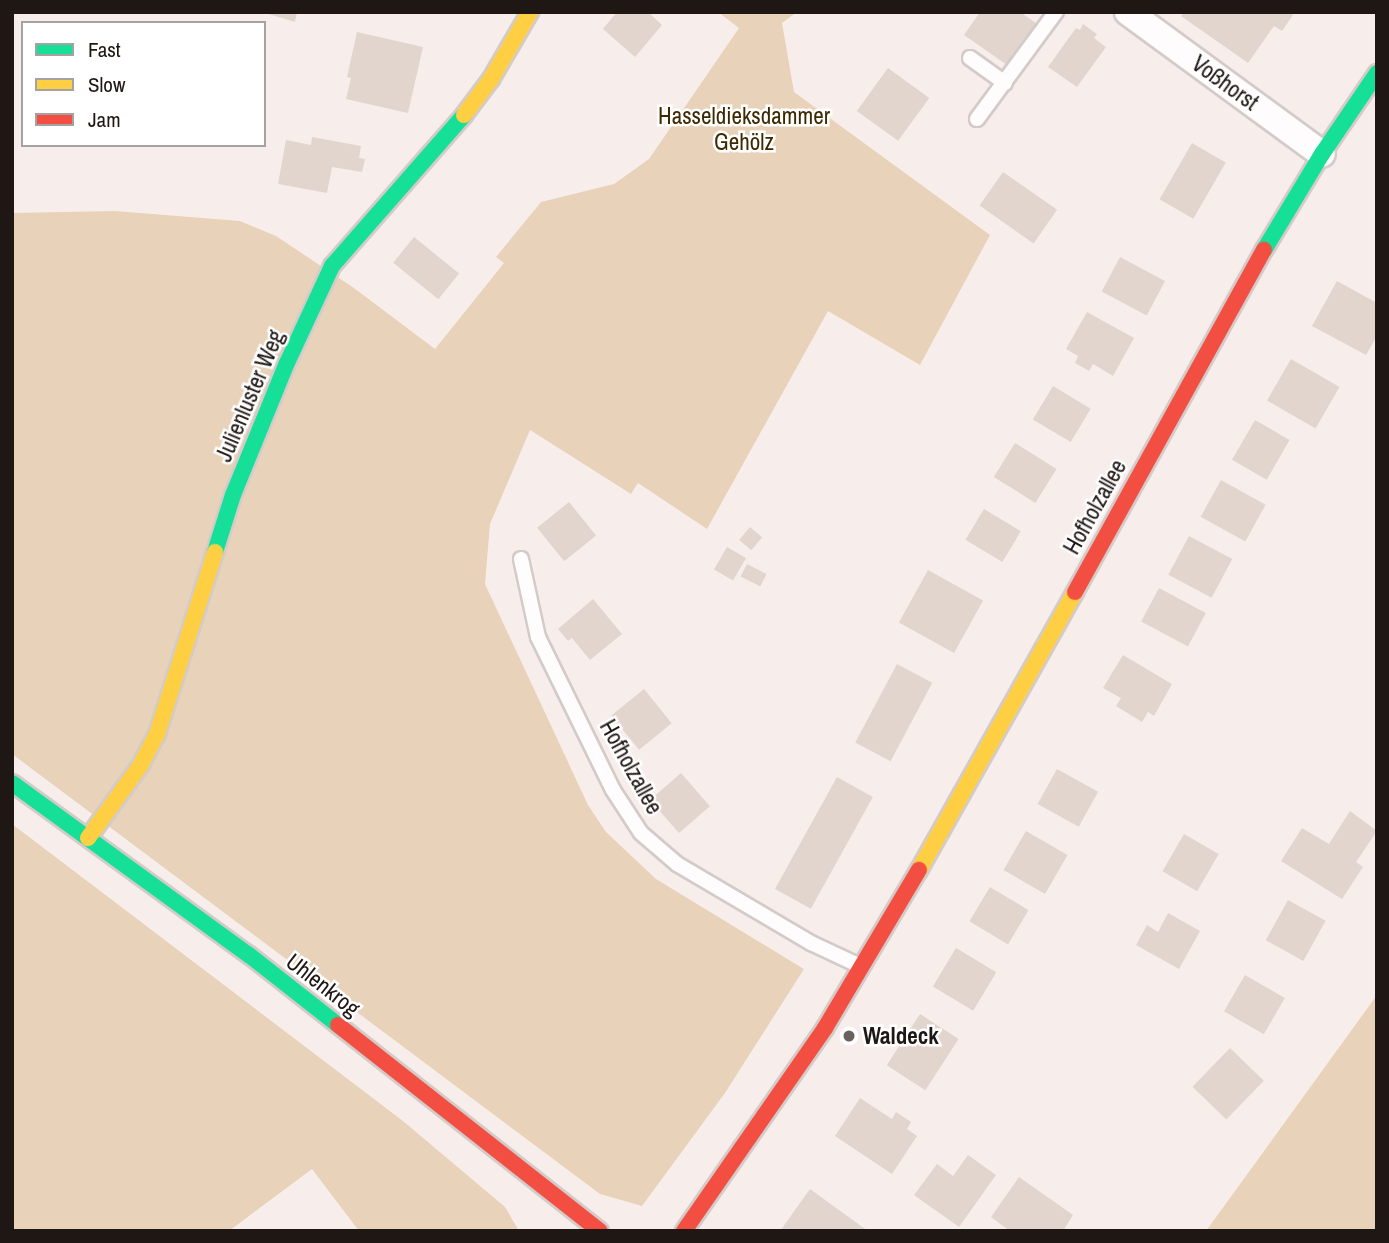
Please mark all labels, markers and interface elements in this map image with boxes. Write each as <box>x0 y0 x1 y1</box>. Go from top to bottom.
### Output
legend <box>21 21 266 147</box>
text: Fast <box>88 35 121 64</box>
street label: Voßhorst <box>1186 50 1264 116</box>
text: Slow <box>88 70 125 99</box>
park label: Hasseldieksdammer Gehölz <box>658 102 830 156</box>
text: Jam <box>88 105 121 134</box>
street label: Julienluster Weg <box>210 326 290 466</box>
street label: Hofholzallee <box>1058 455 1132 559</box>
street label: Hofholzallee <box>594 715 668 819</box>
street label: Uhlenkrog <box>281 948 365 1022</box>
place label: Waldeck <box>863 1022 939 1050</box>
marker: Waldeck <box>841 1028 857 1044</box>

